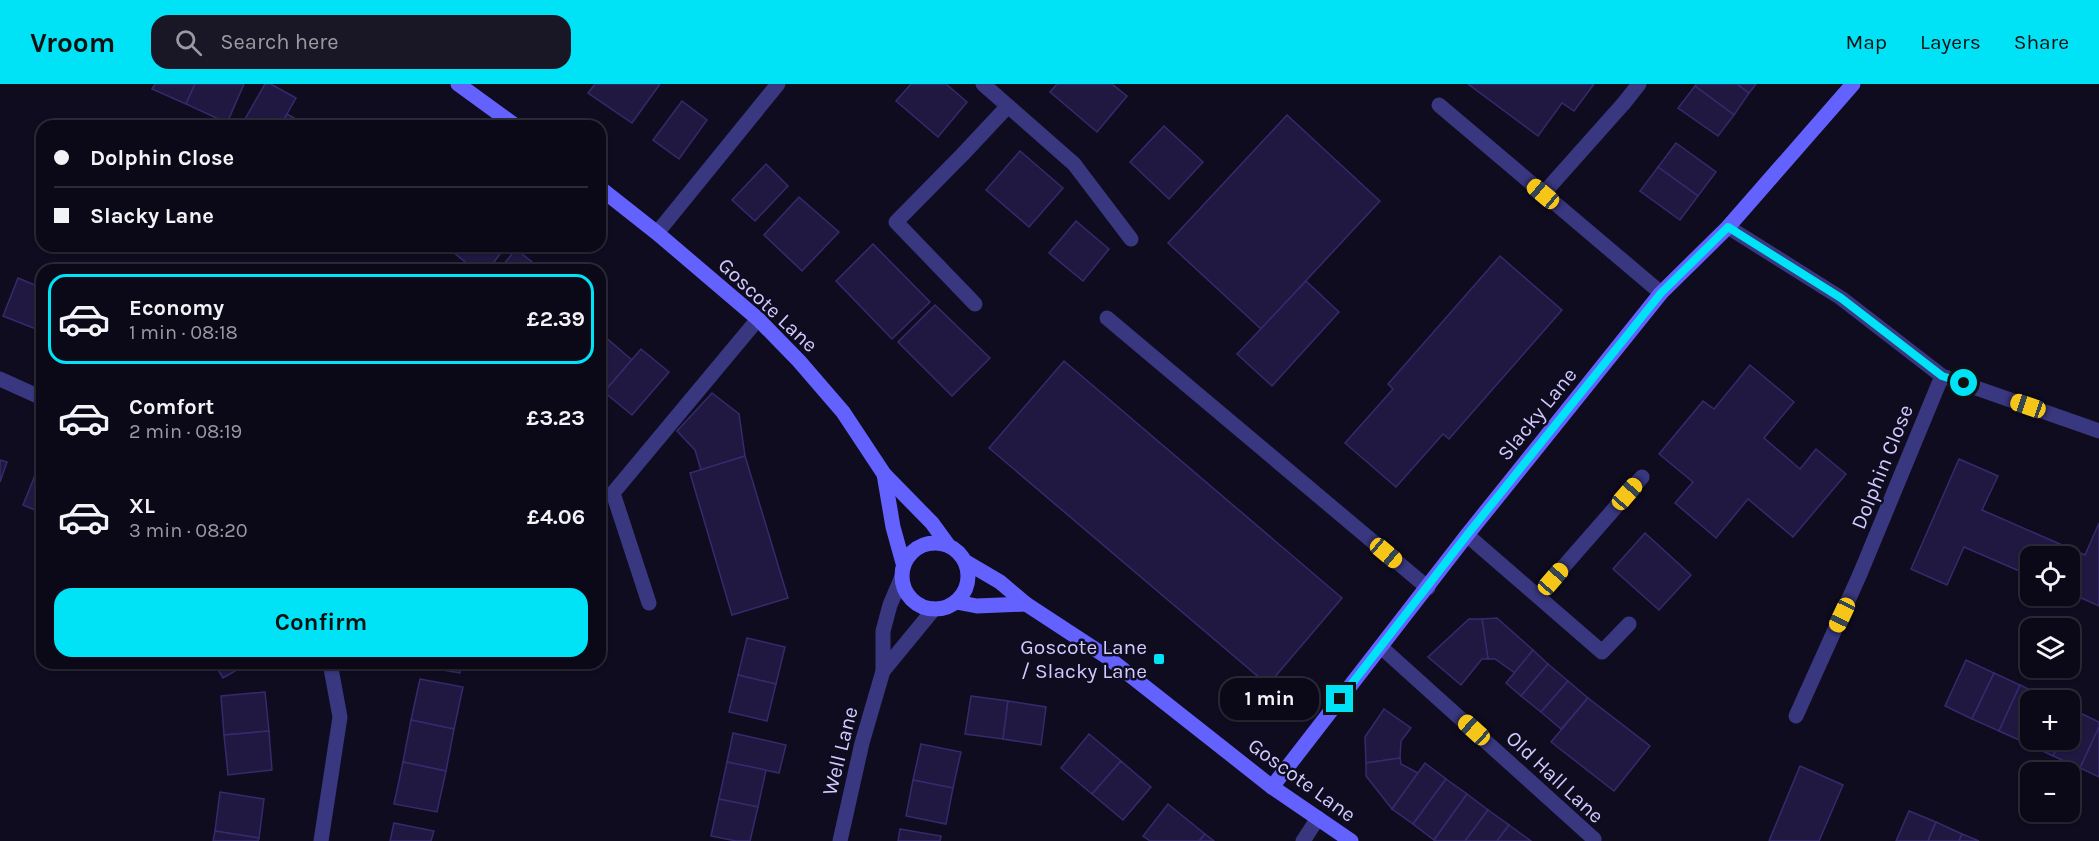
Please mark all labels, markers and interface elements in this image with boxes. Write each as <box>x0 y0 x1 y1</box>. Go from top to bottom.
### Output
search box <box>151 15 571 69</box>
text: Vroom <box>30 26 115 59</box>
icon: search <box>172 26 205 59</box>
text: Search here <box>220 29 339 55</box>
text: Map <box>1845 30 1887 54</box>
text: Layers <box>1920 30 1981 54</box>
text: Share <box>2014 30 2069 54</box>
text: Dolphin Close <box>90 145 234 171</box>
car <box>1523 176 1563 212</box>
text: Slacky Lane <box>90 203 214 229</box>
street label: Goscote Lane <box>713 253 823 357</box>
icon: car <box>57 292 111 346</box>
text: Economy <box>129 295 224 321</box>
text: £2.39 <box>527 306 585 332</box>
text: 1 min · 08:18 <box>129 321 238 344</box>
street label: Slacky Lane <box>1492 363 1582 465</box>
route start <box>1950 369 1977 396</box>
icon: car <box>57 391 111 445</box>
car <box>2008 392 2048 420</box>
text: Comfort <box>129 394 214 420</box>
street label: Dolphin Close <box>1846 401 1918 533</box>
text: £3.23 <box>526 405 585 431</box>
text: 2 min · 08:19 <box>129 420 242 443</box>
car <box>1608 475 1646 513</box>
icon: car <box>57 490 111 544</box>
text: XL <box>129 493 155 519</box>
text: £4.06 <box>527 504 585 530</box>
text: 3 min · 08:20 <box>129 519 248 542</box>
car <box>1366 535 1406 571</box>
map controls <box>2020 546 2080 822</box>
button: locate <box>2020 546 2080 606</box>
car <box>1534 560 1572 598</box>
button: Confirm <box>54 588 588 657</box>
car <box>1826 595 1858 635</box>
button: layers <box>2020 618 2080 678</box>
place label: Goscote Lane / Slacky Lane <box>1020 635 1147 683</box>
marker: Goscote Lane / Slacky Lane <box>1152 652 1166 666</box>
callout: 1 min <box>1220 678 1319 720</box>
route end <box>1326 685 1353 712</box>
text: 1 min <box>1244 687 1295 710</box>
button: + <box>2020 690 2080 750</box>
street label: Well Lane <box>817 704 863 798</box>
car <box>1455 711 1493 749</box>
street label: Old Hall Lane <box>1501 726 1609 828</box>
street label: Goscote Lane <box>1244 733 1360 827</box>
button: − <box>2020 762 2080 822</box>

